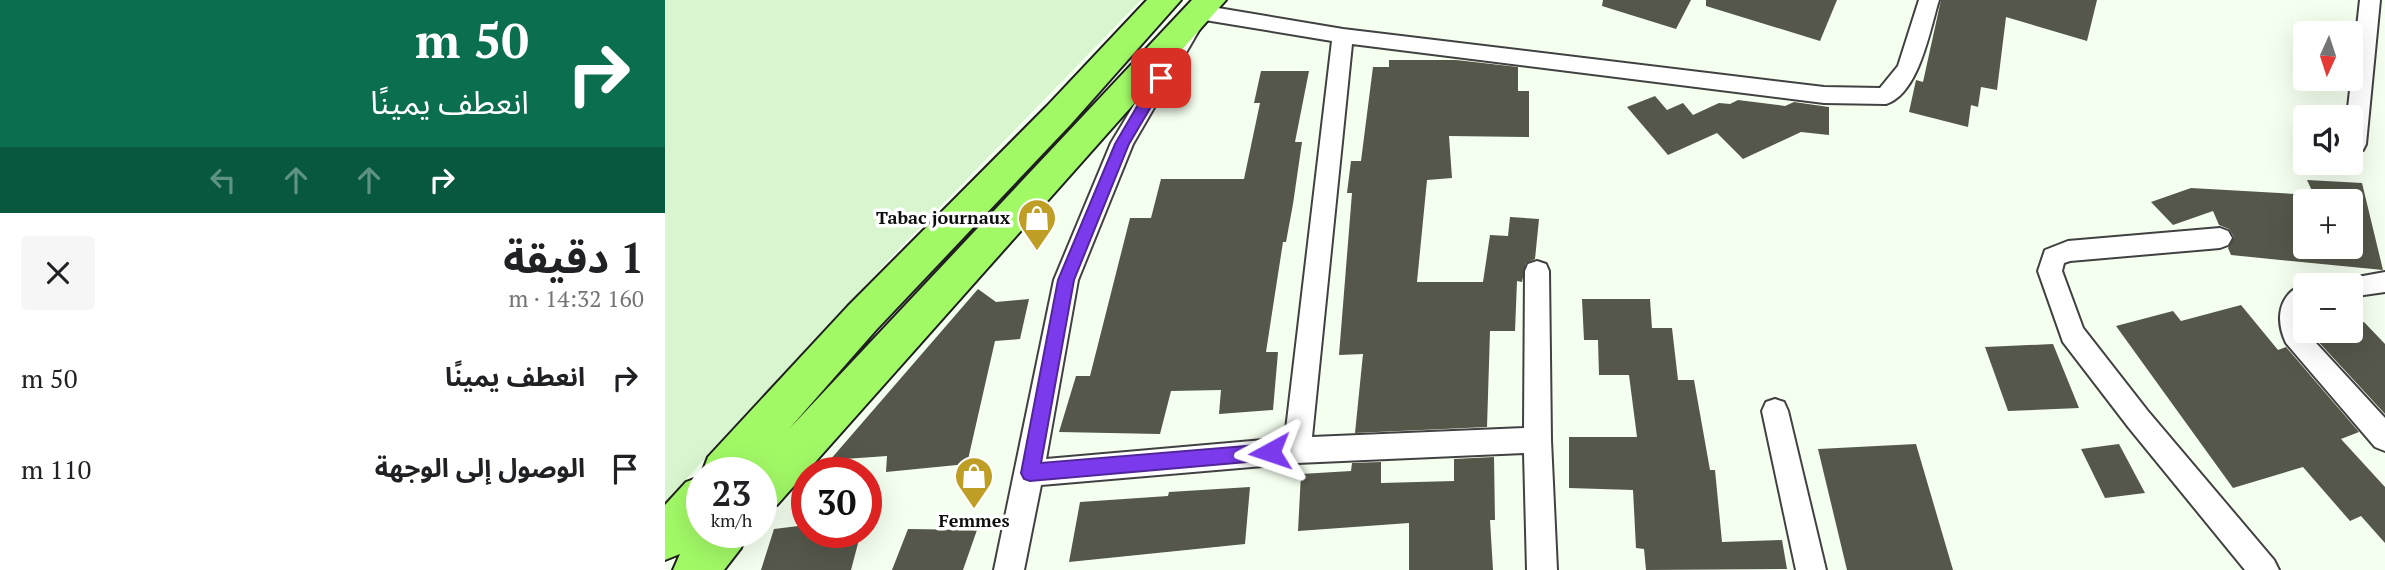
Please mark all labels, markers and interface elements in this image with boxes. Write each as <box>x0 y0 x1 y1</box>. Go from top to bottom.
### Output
text: 50 m <box>415 7 529 72</box>
north arrow <box>2293 21 2363 91</box>
map controls <box>2293 21 2363 343</box>
icon: right <box>553 28 644 119</box>
pin <box>1131 48 1191 108</box>
icon: arrive <box>1142 59 1180 97</box>
text: انعطف يمينًا <box>370 81 529 123</box>
button: sound <box>2293 105 2363 175</box>
icon: left <box>204 161 242 199</box>
icon: ahead <box>277 161 315 199</box>
icon: ahead <box>350 161 388 199</box>
icon: right <box>423 161 461 199</box>
button: + <box>2293 189 2363 259</box>
shop icon: Tabac journaux <box>1016 197 1058 252</box>
place label: Tabac journaux <box>876 205 1010 229</box>
text: 1 دقيقة <box>503 229 644 285</box>
button: close <box>21 236 95 310</box>
button: − <box>2293 273 2363 343</box>
text: 160 m · 14:32 <box>509 283 644 314</box>
text: انعطف يمينًا <box>445 359 585 393</box>
icon: right <box>606 359 644 397</box>
text: 50 m <box>21 361 78 395</box>
position arrow <box>1233 415 1307 489</box>
text: الوصول إلى الوجهة <box>375 450 585 484</box>
icon: arrive <box>606 450 644 488</box>
text: 110 m <box>21 452 91 486</box>
shop icon: Femmes <box>953 455 995 510</box>
speed limit sign: 30 <box>791 457 882 548</box>
text: 23 <box>712 470 751 516</box>
text: km/h <box>711 508 752 532</box>
place label: Femmes <box>938 508 1010 532</box>

